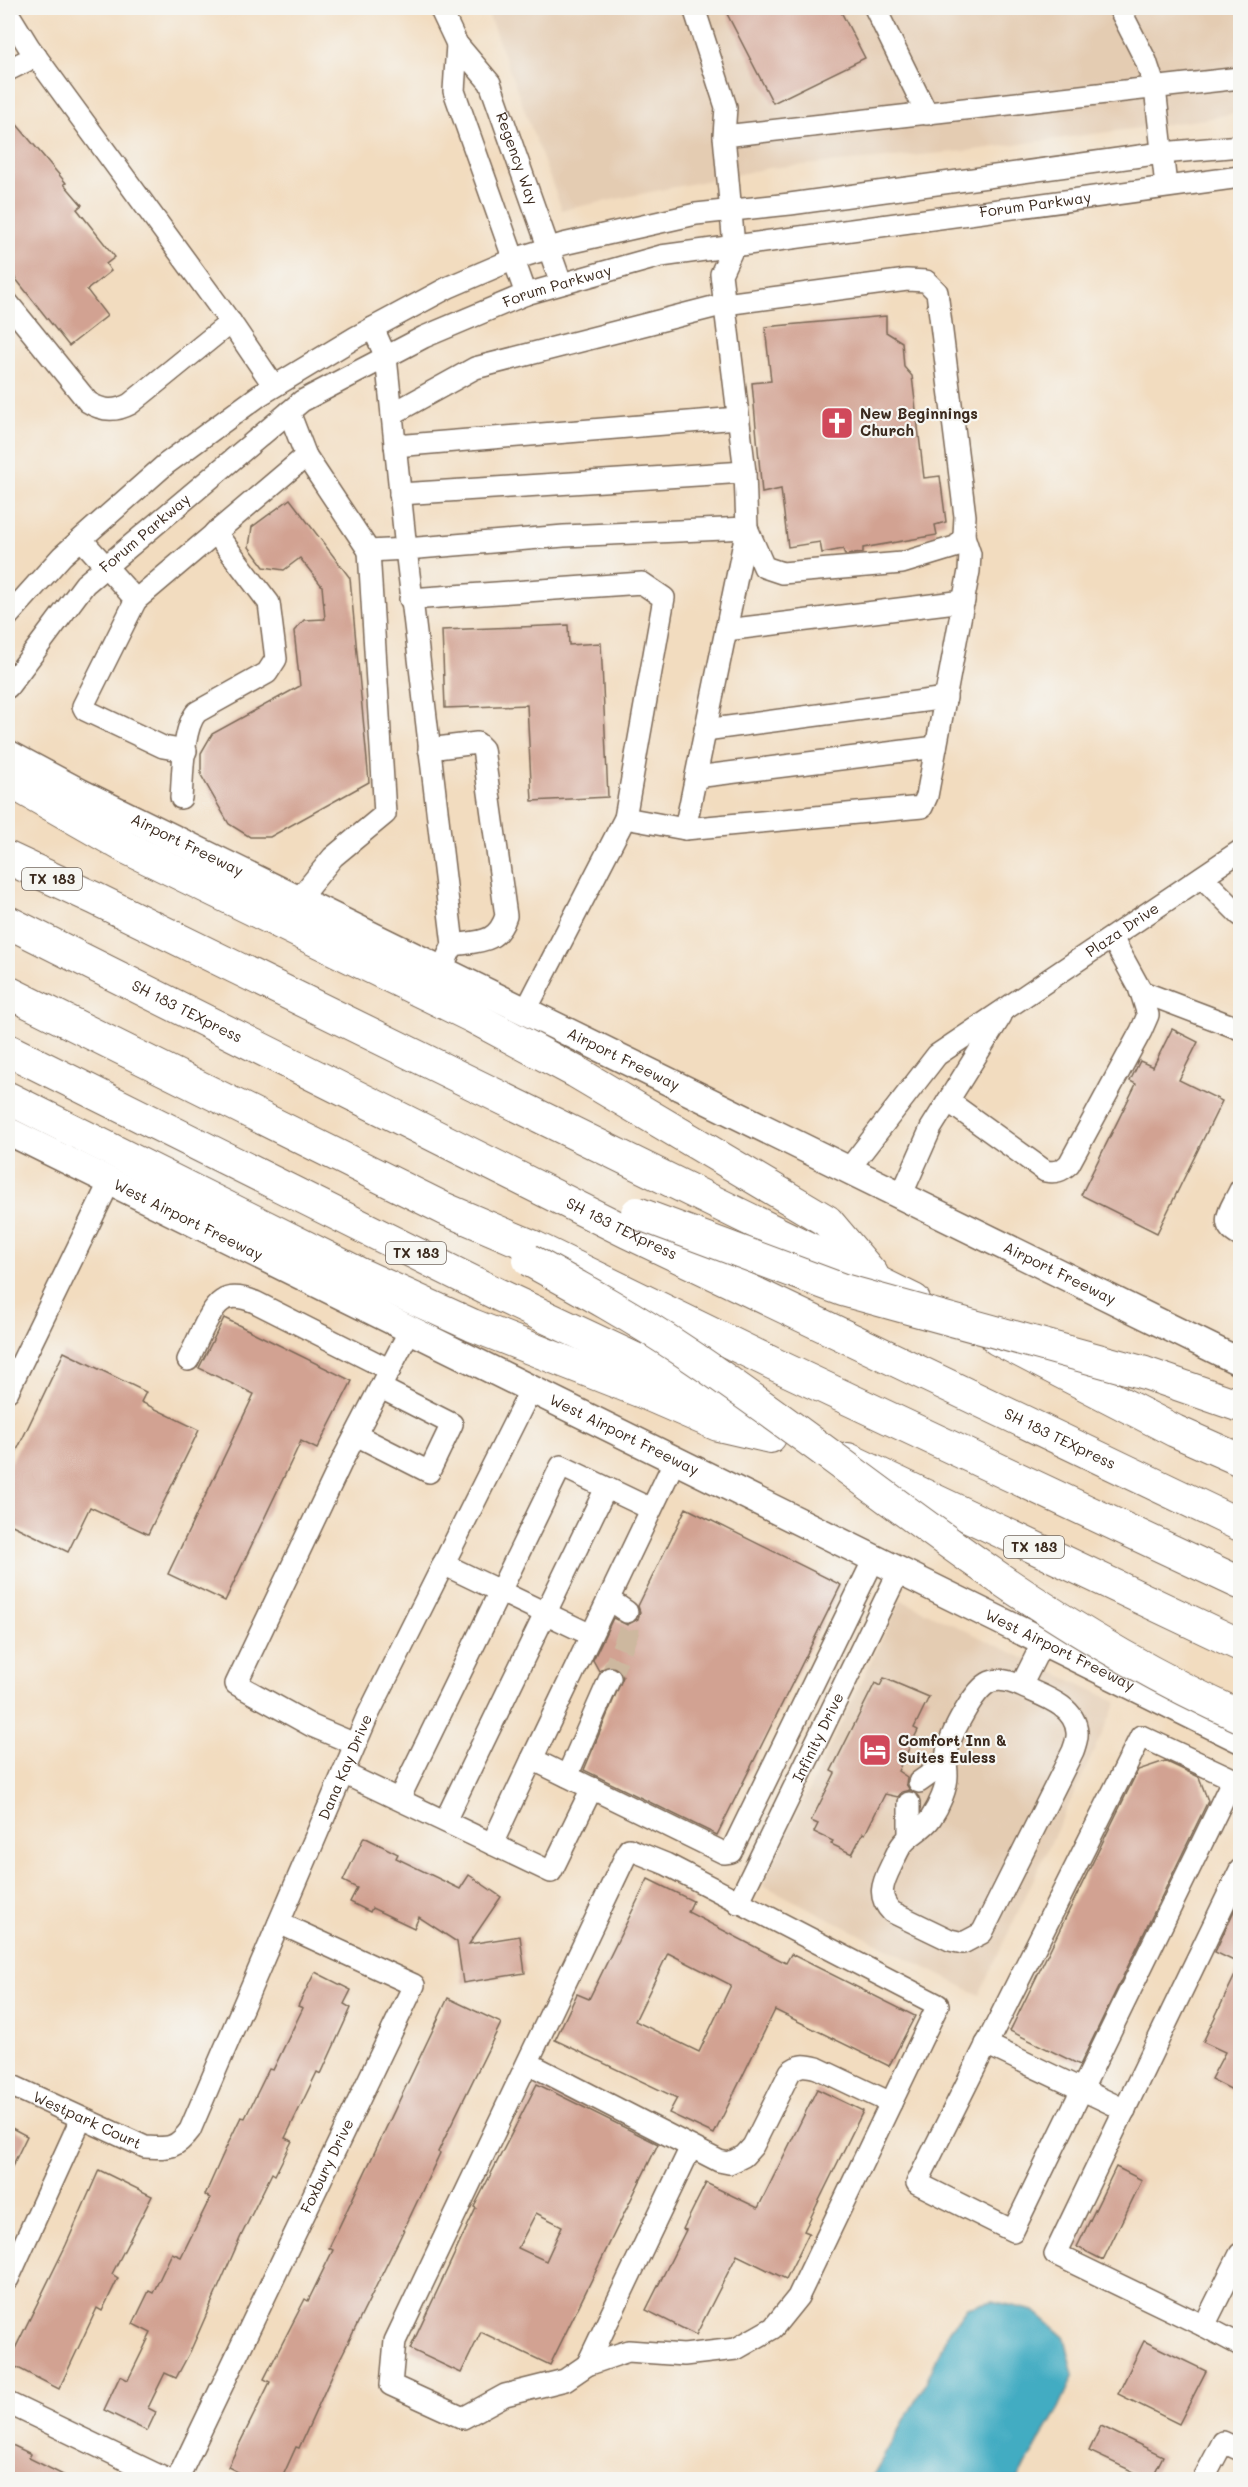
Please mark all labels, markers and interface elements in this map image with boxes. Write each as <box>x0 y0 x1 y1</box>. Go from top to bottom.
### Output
street label: Regency Way <box>492 109 543 207</box>
street label: Forum Parkway <box>978 186 1093 221</box>
street label: Forum Parkway <box>499 259 614 312</box>
place label: New Beginnings Church <box>860 403 978 440</box>
church icon: New Beginnings Church <box>819 405 855 441</box>
street label: Forum Parkway <box>95 489 194 577</box>
street label: Airport Freeway <box>128 808 247 880</box>
road number: TX 183 <box>22 868 82 890</box>
street label: Plaza Drive <box>1081 897 1163 961</box>
street label: SH 183 TEXpress <box>129 975 246 1047</box>
street label: Airport Freeway <box>564 1022 684 1095</box>
street label: West Airport Freeway <box>111 1174 267 1264</box>
street label: SH 183 TEXpress <box>563 1192 681 1263</box>
street label: Airport Freeway <box>1000 1236 1120 1309</box>
road number: TX 183 <box>386 1242 446 1264</box>
street label: West Airport Freeway <box>546 1389 703 1480</box>
street label: SH 183 TEXpress <box>1001 1403 1119 1473</box>
road number: TX 183 <box>1004 1536 1064 1558</box>
street label: West Airport Freeway <box>982 1604 1139 1695</box>
street label: Infinity Drive <box>787 1689 848 1785</box>
street label: Dana Kay Drive <box>313 1711 376 1823</box>
place label: Comfort Inn & Suites Euless <box>898 1730 1007 1767</box>
hotel icon: Comfort Inn & Suites Euless <box>857 1732 893 1768</box>
street label: Westpark Court <box>30 2086 145 2153</box>
street label: Foxbury Drive <box>295 2115 358 2216</box>

